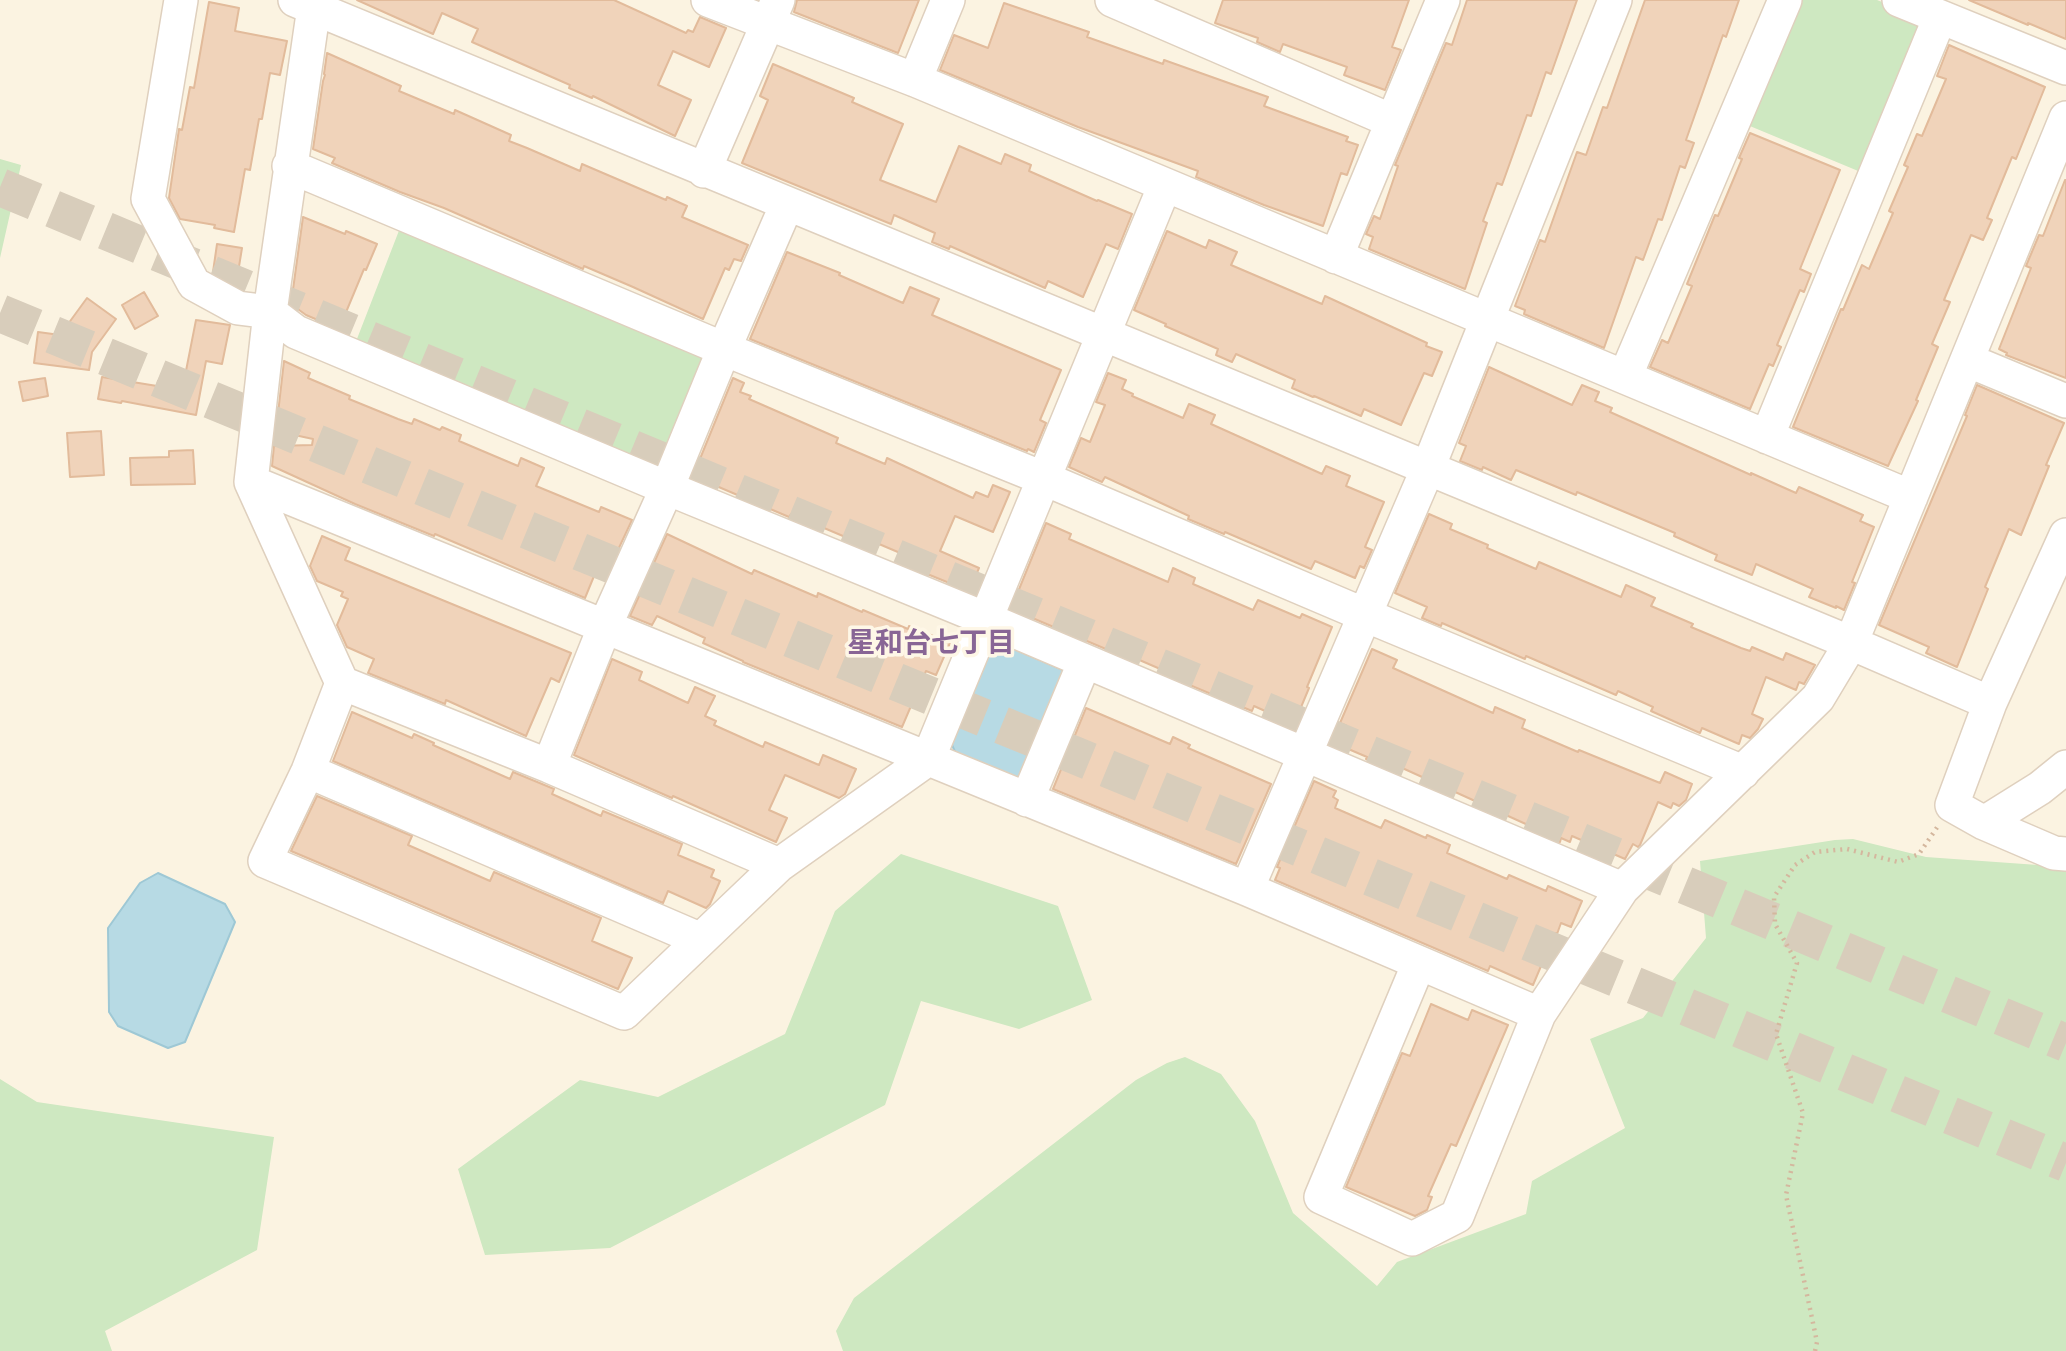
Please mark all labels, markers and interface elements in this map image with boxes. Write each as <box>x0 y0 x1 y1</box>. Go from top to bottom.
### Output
district label: 星和台七丁目 <box>847 628 1015 662</box>

